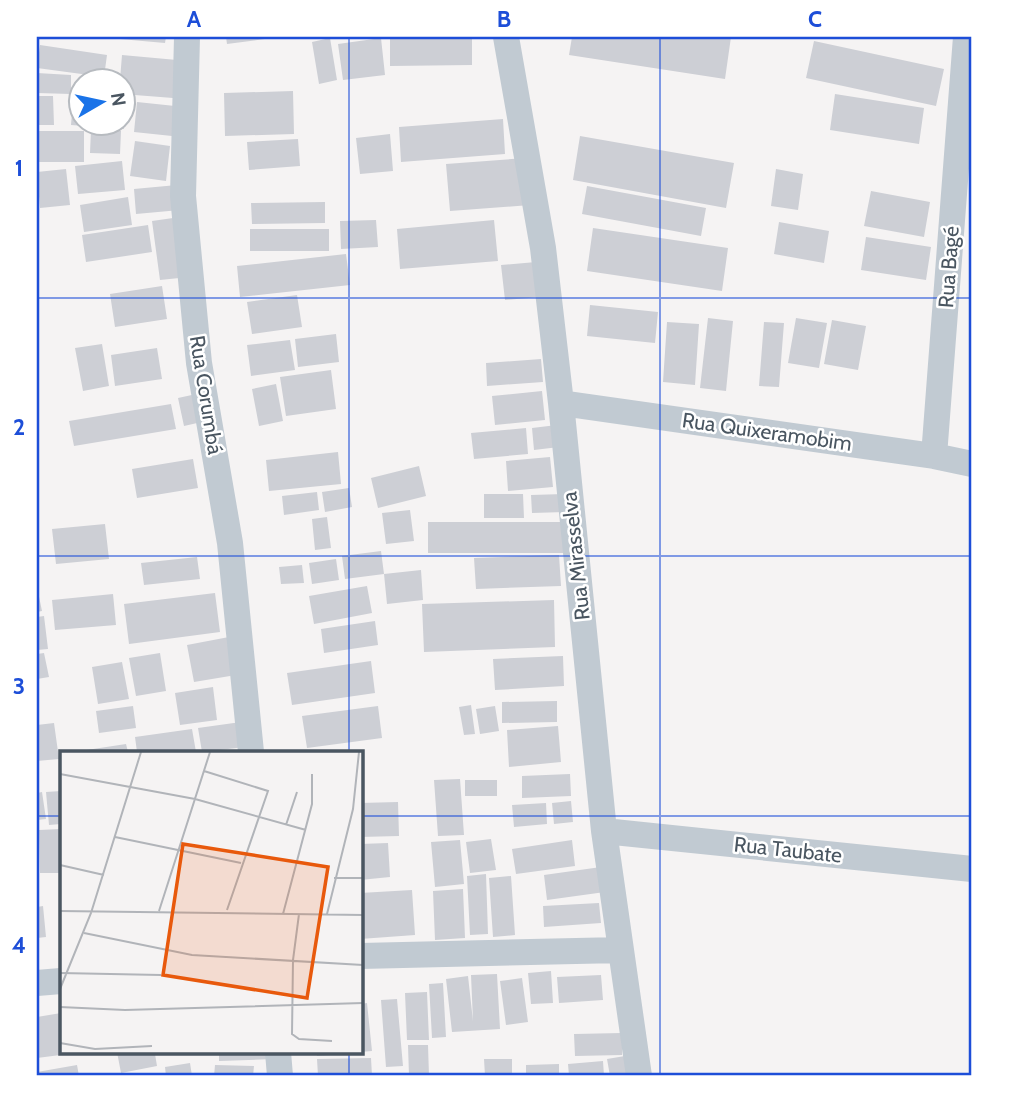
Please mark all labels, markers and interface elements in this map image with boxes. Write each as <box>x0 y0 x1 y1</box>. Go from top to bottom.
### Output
text: A <box>187 5 202 33</box>
text: B <box>497 5 511 33</box>
text: C <box>808 5 822 33</box>
north arrow <box>66 66 136 136</box>
text: N <box>106 91 131 108</box>
text: 1 <box>15 154 23 182</box>
street label: Rua Bagé <box>933 225 964 309</box>
street label: Rua Corumbá <box>185 334 228 456</box>
street label: Rua Quixeramobim <box>681 407 854 456</box>
text: 2 <box>13 413 25 441</box>
street label: Rua Mirasselva <box>556 490 595 622</box>
text: 3 <box>13 672 25 700</box>
inset map <box>60 751 362 1054</box>
street label: Rua Taubate <box>733 831 844 868</box>
text: 4 <box>12 931 26 959</box>

